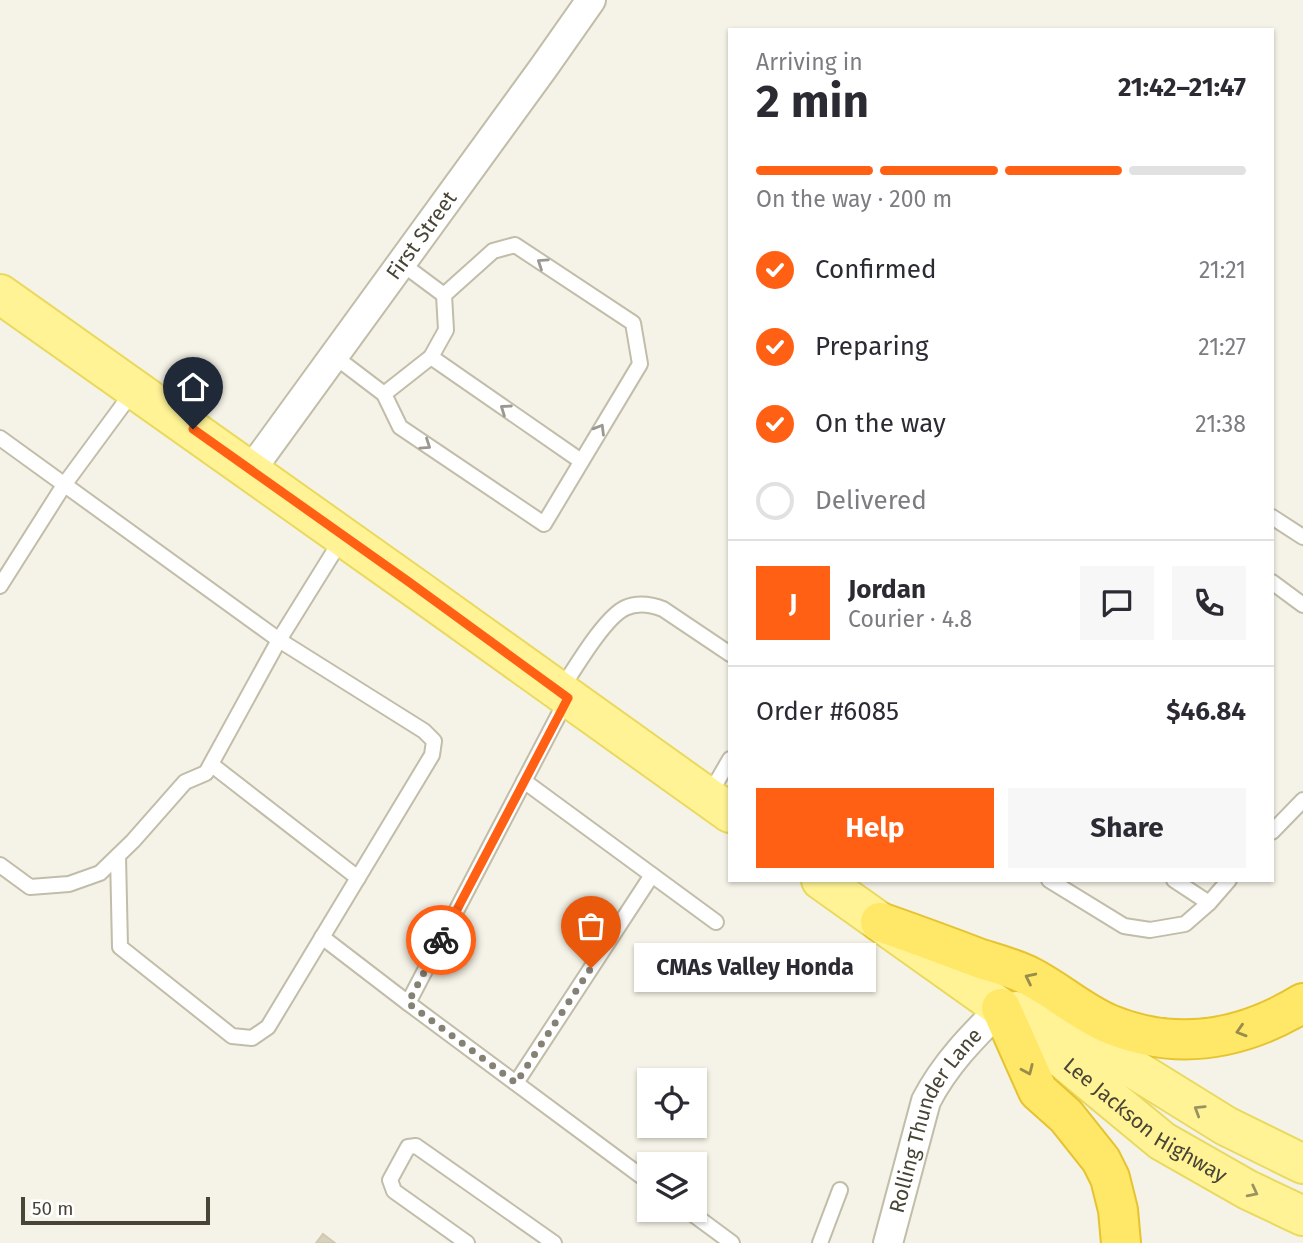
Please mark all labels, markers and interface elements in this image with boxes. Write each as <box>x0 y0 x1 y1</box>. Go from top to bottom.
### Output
text: Arriving in <box>756 48 863 76</box>
text: 21:42–21:47 <box>1118 72 1246 103</box>
text: 2 min <box>756 74 869 129</box>
text: On the way · 200 m <box>756 185 952 213</box>
street label: First Street <box>381 186 463 285</box>
icon: check <box>756 251 794 289</box>
text: Confirmed <box>815 254 936 285</box>
text: 21:21 <box>1199 256 1246 284</box>
one-way arrow <box>536 258 549 271</box>
icon: check <box>756 328 794 366</box>
text: Preparing <box>815 331 928 362</box>
text: 21:27 <box>1198 333 1246 361</box>
pin <box>163 357 223 429</box>
icon: home <box>174 368 212 406</box>
one-way arrow <box>500 404 513 417</box>
icon: check <box>756 405 794 443</box>
text: On the way <box>815 408 946 439</box>
text: 21:38 <box>1195 410 1246 438</box>
one-way arrow <box>592 424 605 437</box>
one-way arrow <box>418 436 431 449</box>
text: Delivered <box>815 485 927 516</box>
button: chat <box>1080 566 1154 640</box>
button: phone <box>1172 566 1246 640</box>
text: Jordan <box>848 574 926 605</box>
text: J <box>789 588 797 619</box>
text: Courier · 4.8 <box>848 605 972 633</box>
text: Order #6085 <box>756 696 899 727</box>
text: $46.84 <box>1166 696 1246 727</box>
button: Help <box>756 788 994 868</box>
button: Share <box>1008 788 1246 868</box>
pin <box>561 896 621 968</box>
courier <box>406 905 476 975</box>
icon: bag <box>572 907 610 945</box>
icon: bike <box>422 921 460 959</box>
callout: CMAs Valley Honda <box>633 944 874 992</box>
text: CMAs Valley Honda <box>656 953 854 981</box>
one-way arrow <box>1025 972 1037 986</box>
street label: Rolling Thunder Lane <box>884 1022 988 1216</box>
one-way arrow <box>1236 1022 1248 1037</box>
street label: Lee Jackson Highway <box>1058 1052 1232 1189</box>
one-way arrow <box>1020 1063 1034 1075</box>
map controls <box>637 1068 707 1222</box>
button: locate <box>637 1068 707 1138</box>
one-way arrow <box>1194 1105 1207 1118</box>
button: layers <box>637 1152 707 1222</box>
one-way arrow <box>1246 1183 1258 1197</box>
scale bar <box>21 1194 210 1226</box>
text: 50 m <box>32 1197 73 1220</box>

